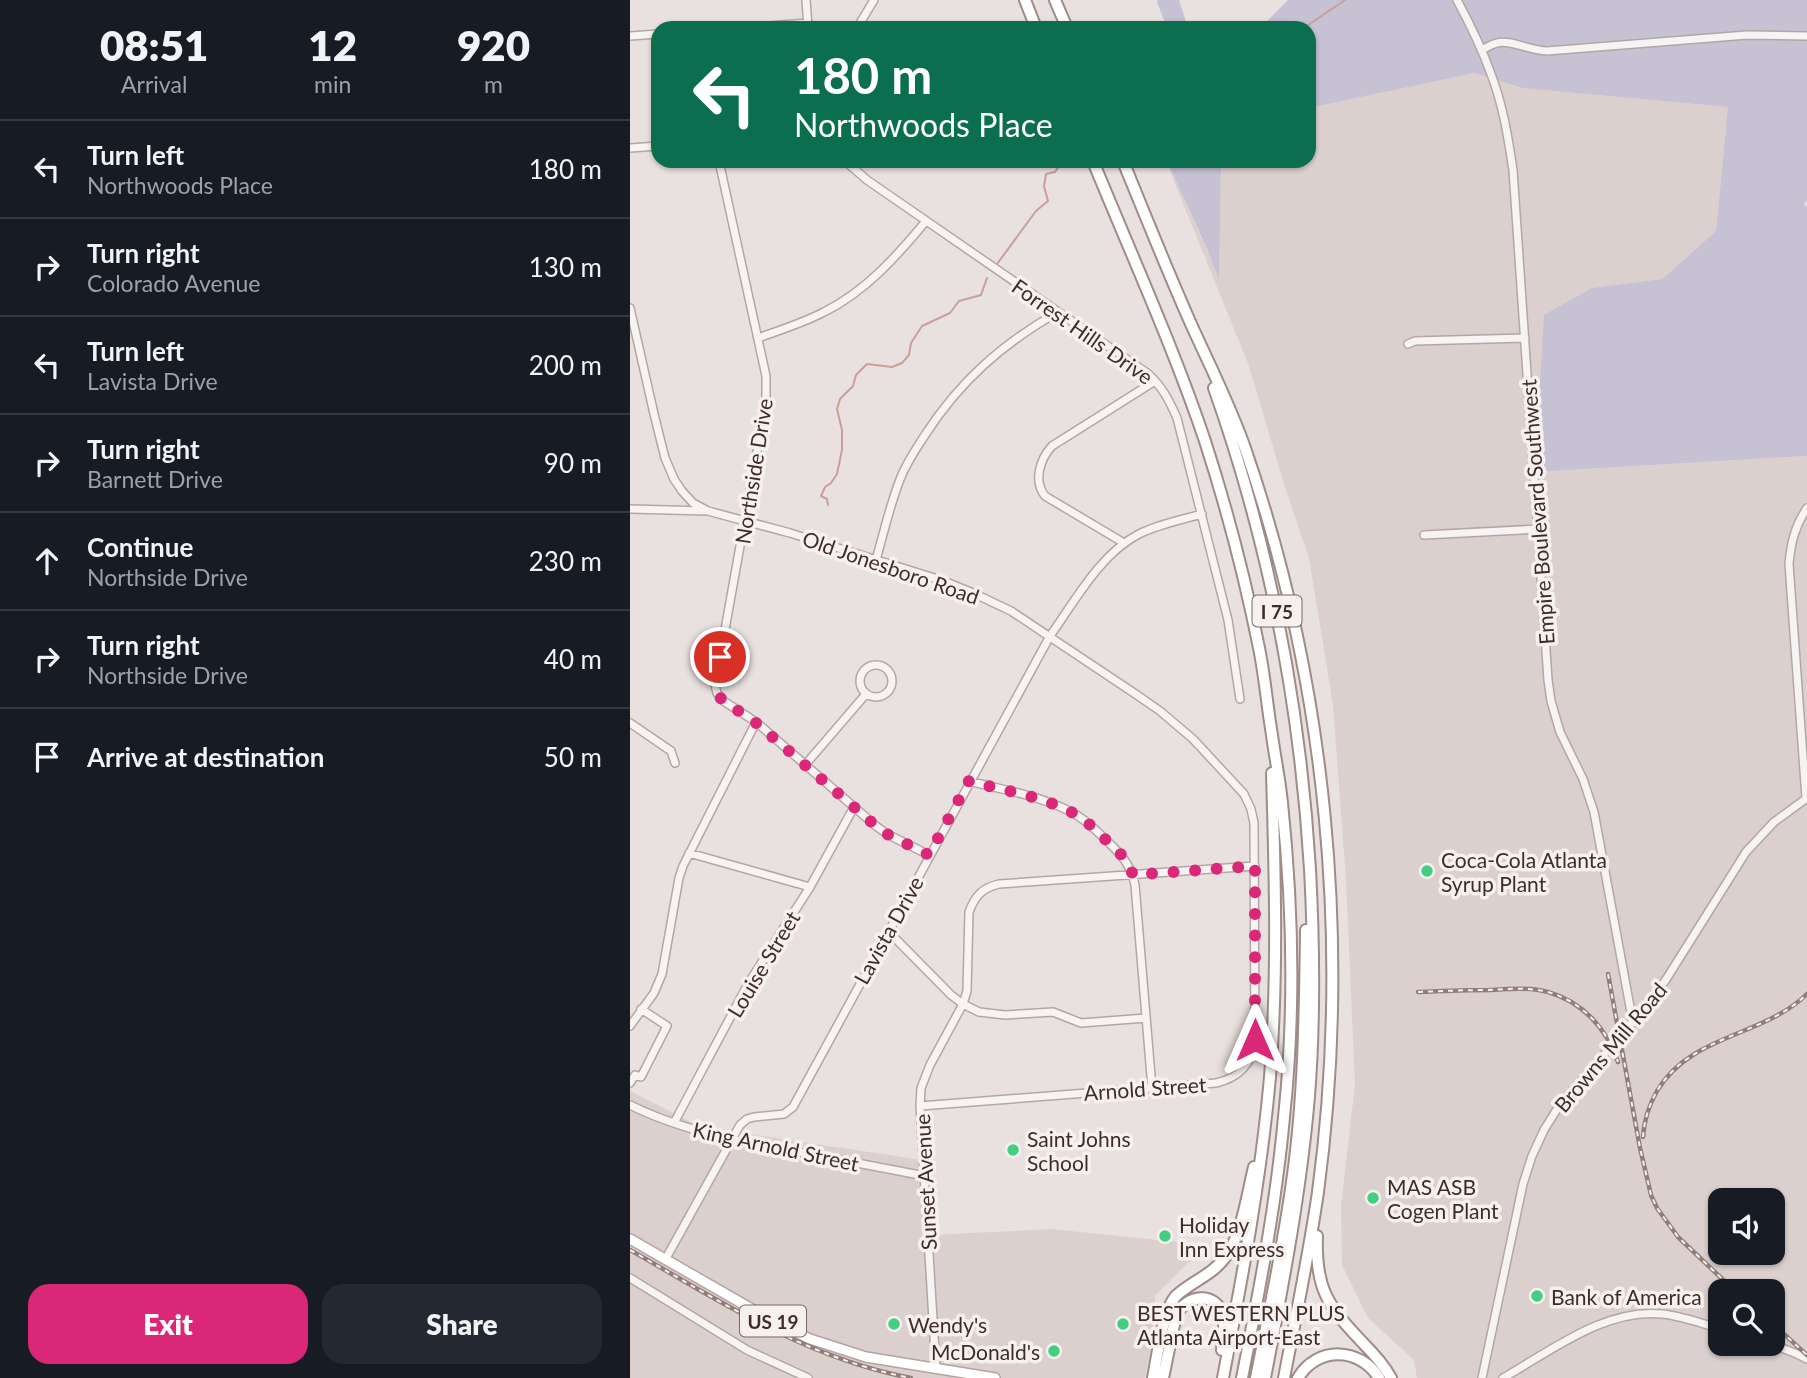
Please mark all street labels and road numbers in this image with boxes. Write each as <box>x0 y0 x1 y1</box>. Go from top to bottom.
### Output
street label: Forrest Hills Drive <box>1008 273 1158 389</box>
street label: Empire Boulevard Southwest <box>1515 378 1559 646</box>
street label: Northside Drive <box>729 396 777 546</box>
street label: Old Jonesboro Road <box>799 525 983 609</box>
road number: I 75 <box>1252 596 1302 626</box>
street label: Lavista Drive <box>848 872 928 988</box>
street label: Louise Street <box>722 906 805 1022</box>
street label: Browns Mill Road <box>1549 977 1671 1117</box>
street label: Arnold Street <box>1083 1071 1208 1105</box>
street label: Sunset Avenue <box>909 1113 941 1251</box>
street label: King Arnold Street <box>691 1116 862 1176</box>
road number: US 19 <box>740 1306 806 1336</box>

